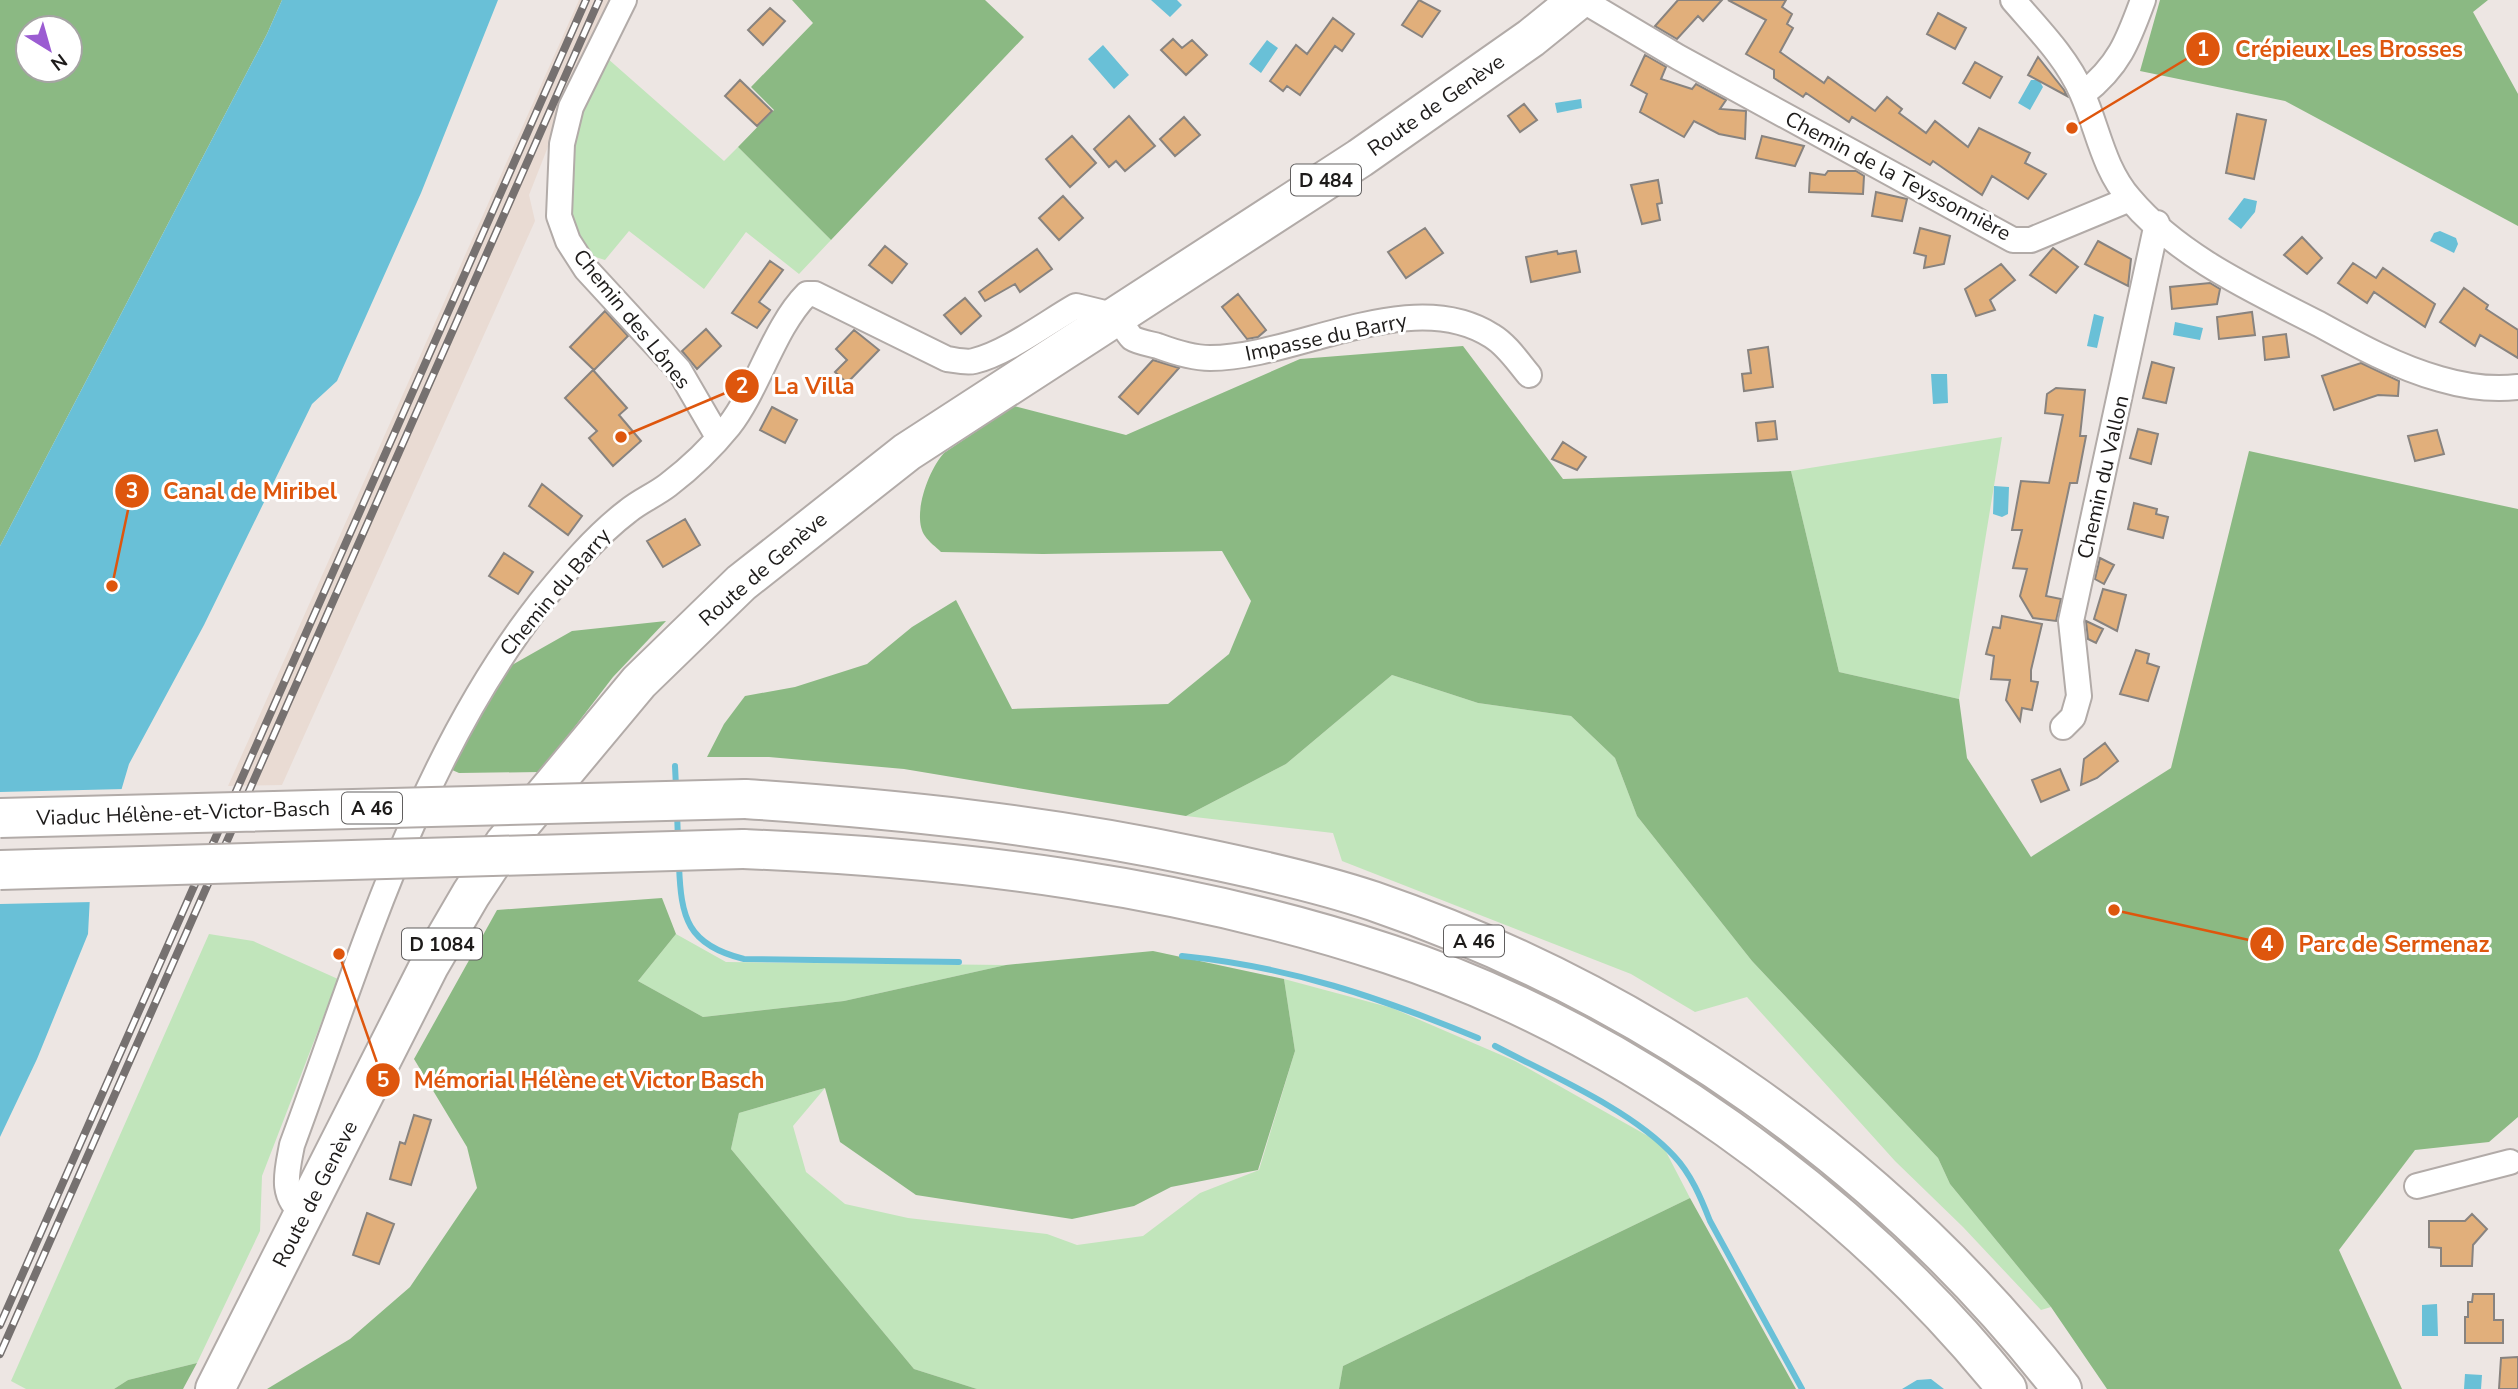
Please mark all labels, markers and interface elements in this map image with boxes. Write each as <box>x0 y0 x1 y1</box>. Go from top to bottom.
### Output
north arrow <box>14 14 84 84</box>
callout: Crépieux Les Brosses <box>2186 27 2477 71</box>
text: Crépieux Les Brosses <box>2235 34 2463 65</box>
text: 1 <box>2197 35 2209 63</box>
text: N <box>45 47 72 76</box>
street label: Route de Genève <box>1362 47 1510 163</box>
street label: Chemin de la Teyssonnière <box>1780 104 2016 248</box>
road number: D 484 <box>1291 164 1361 196</box>
street label: Chemin des Lônes <box>567 243 697 395</box>
street label: Impasse du Barry <box>1243 306 1410 368</box>
callout: La Villa <box>725 364 869 408</box>
text: La Villa <box>773 371 855 402</box>
text: 2 <box>736 372 748 400</box>
street label: Chemin du Vallon <box>2071 392 2135 562</box>
callout: Canal de Miribel <box>114 469 351 513</box>
text: Canal de Miribel <box>163 476 338 507</box>
text: 3 <box>126 477 138 505</box>
street label: Route de Genève <box>693 506 833 632</box>
street label: Chemin du Barry <box>493 522 617 662</box>
road number: A 46 <box>342 792 402 824</box>
street label: Viaduc Hélène-et-Victor-Basch <box>35 794 330 832</box>
callout: Parc de Sermenaz <box>2249 922 2503 966</box>
road number: A 46 <box>1444 925 1504 956</box>
road number: D 1084 <box>402 928 482 960</box>
text: Parc de Sermenaz <box>2299 929 2490 960</box>
text: 4 <box>2261 930 2274 958</box>
callout: Mémorial Hélène et Victor Basch <box>365 1058 779 1102</box>
text: Mémorial Hélène et Victor Basch <box>414 1065 764 1096</box>
text: 5 <box>377 1066 389 1094</box>
street label: Route de Genève <box>266 1116 364 1272</box>

